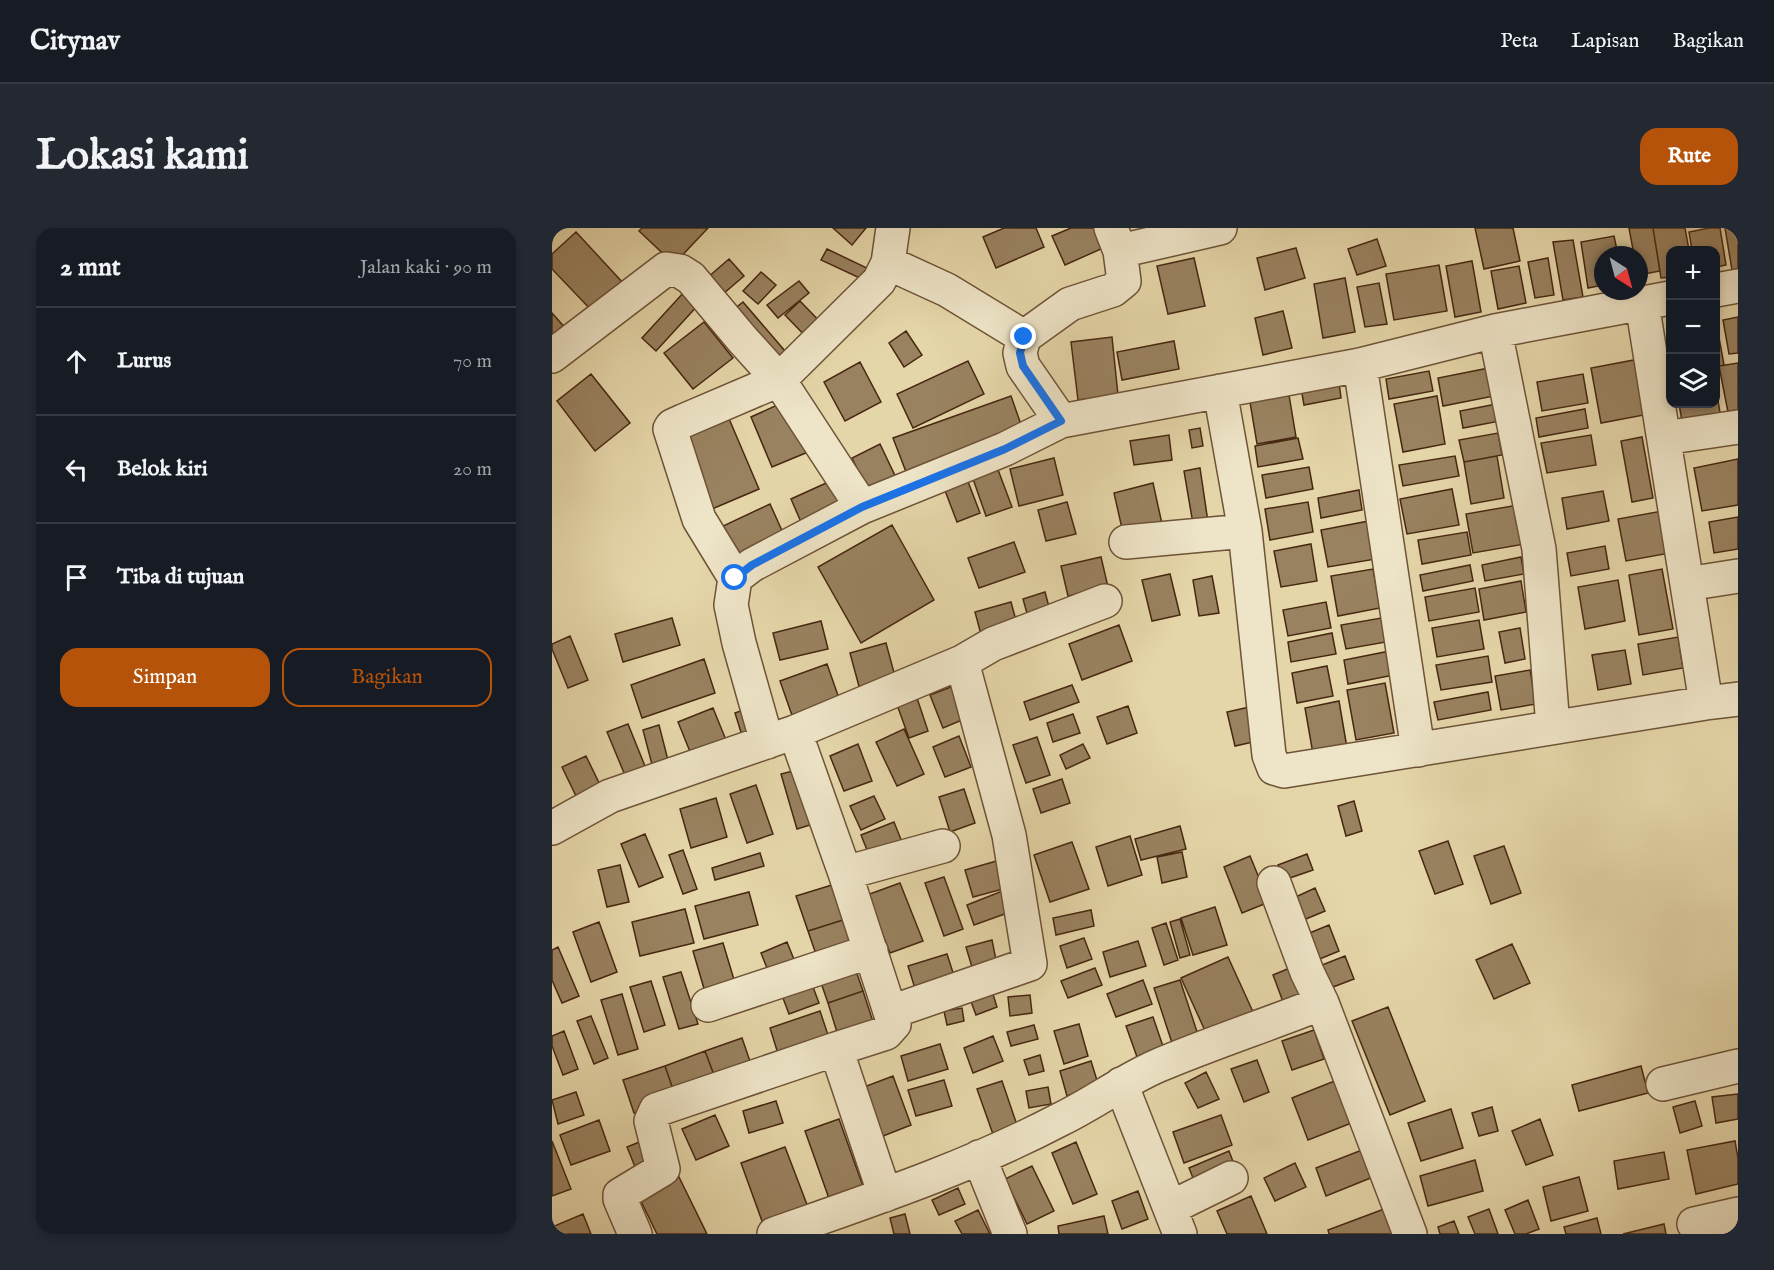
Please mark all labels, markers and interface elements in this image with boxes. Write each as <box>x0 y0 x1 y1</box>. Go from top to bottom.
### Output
text: Citynav <box>30 24 120 59</box>
text: Peta <box>1500 28 1538 55</box>
text: Lapisan <box>1571 28 1640 55</box>
text: Bagikan <box>1673 28 1744 55</box>
button: Rute <box>1640 128 1738 185</box>
text: Lokasi kami <box>36 130 249 183</box>
north arrow <box>1594 246 1648 300</box>
map controls <box>1666 246 1720 408</box>
button: + <box>1666 246 1720 300</box>
text: 2 mnt <box>60 251 121 284</box>
text: Jalan kaki · 90 m <box>360 255 492 280</box>
button: − <box>1666 300 1720 354</box>
route end <box>1010 323 1036 349</box>
icon: ahead <box>60 345 93 378</box>
text: Lurus <box>117 347 171 375</box>
text: 70 m <box>453 349 492 374</box>
button: layers <box>1666 354 1720 408</box>
icon: left <box>60 453 93 486</box>
text: Belok kiri <box>117 455 208 483</box>
text: 20 m <box>453 457 492 482</box>
icon: arrive <box>60 561 93 594</box>
text: Tiba di tujuan <box>117 563 244 591</box>
route start <box>721 564 747 590</box>
button: Simpan <box>60 648 270 707</box>
button: Bagikan <box>282 648 492 707</box>

